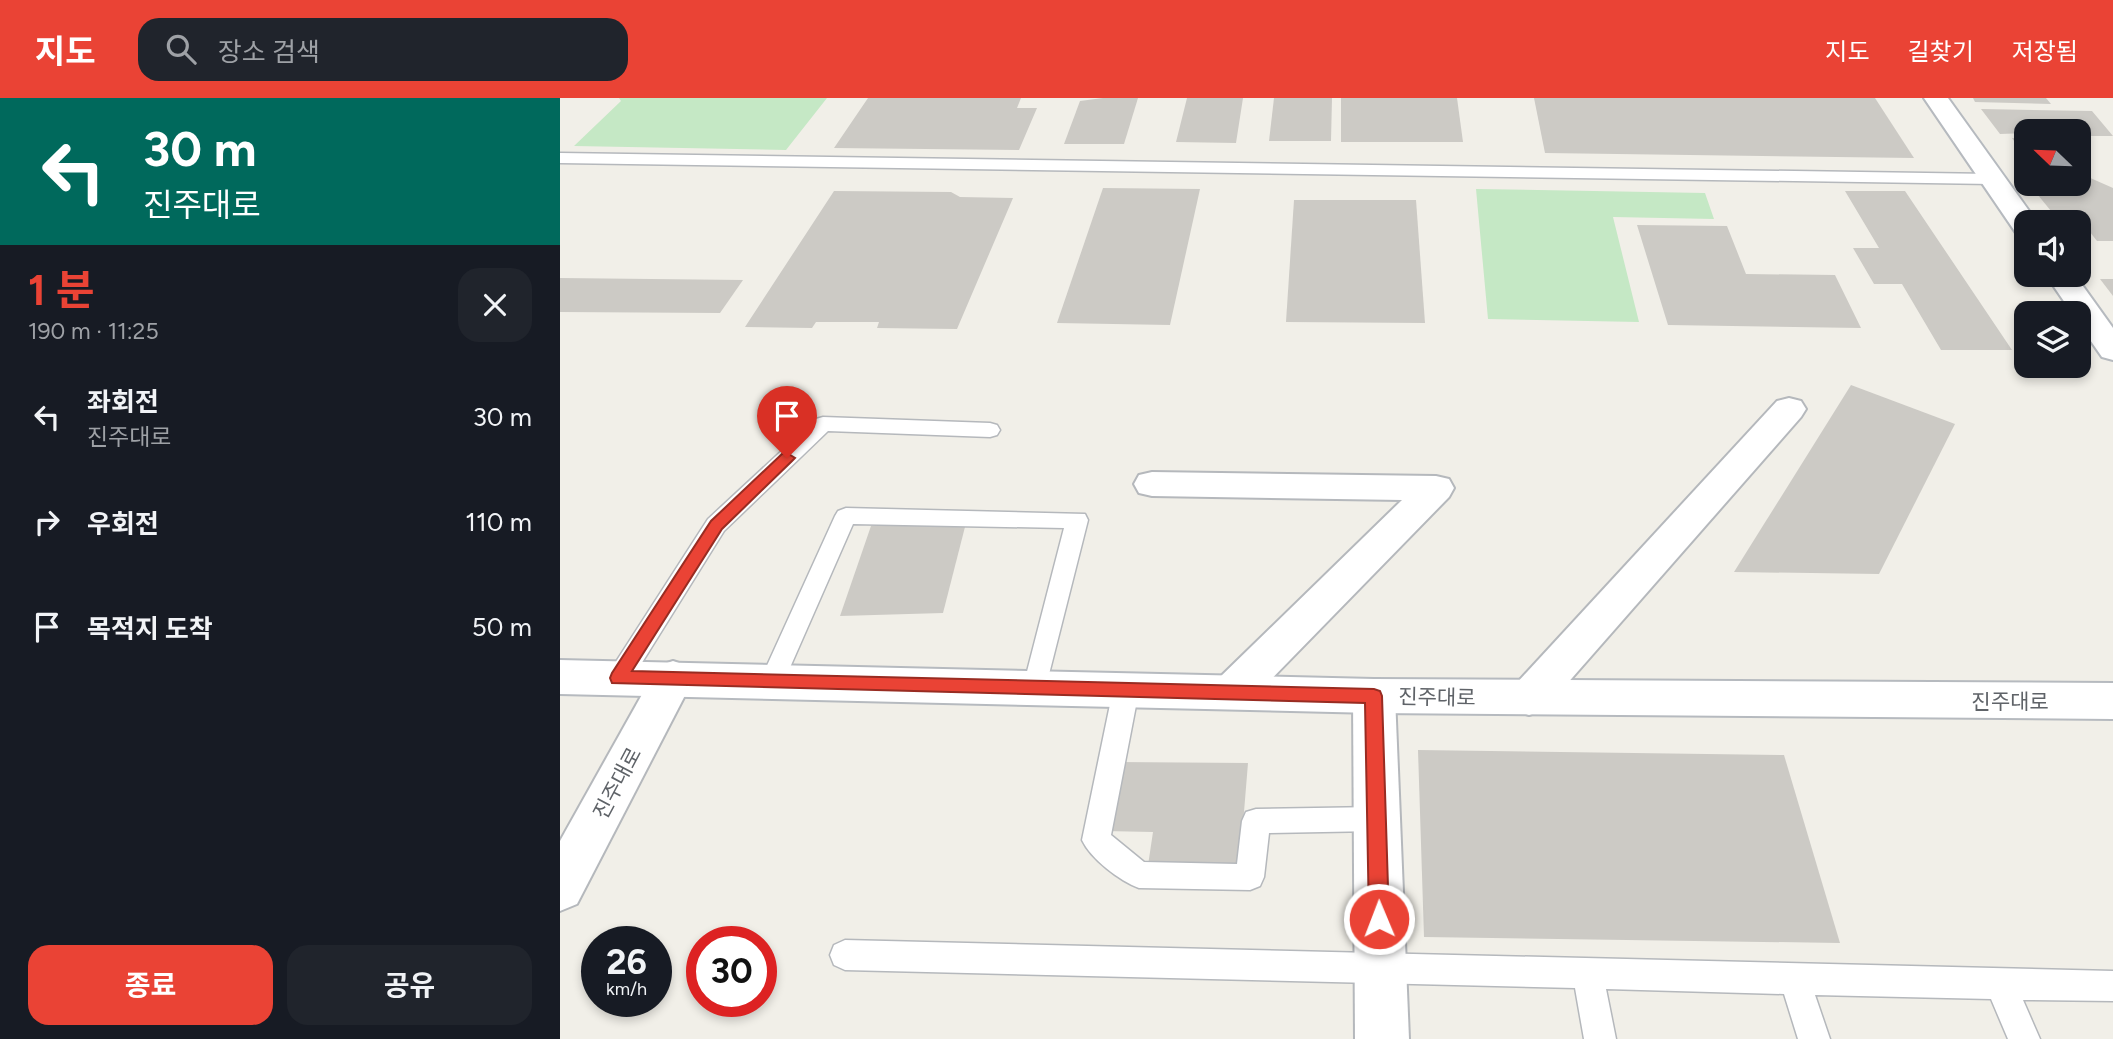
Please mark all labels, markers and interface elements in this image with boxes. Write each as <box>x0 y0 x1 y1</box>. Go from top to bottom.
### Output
search box <box>138 18 628 81</box>
icon: search <box>162 30 200 68</box>
text: 지도 <box>35 32 96 71</box>
text: 장소 검색 <box>218 36 320 68</box>
text: 지도 <box>1825 37 1870 66</box>
text: 길찾기 <box>1908 37 1974 66</box>
text: 저장됨 <box>2012 37 2078 66</box>
text: 30 m <box>143 119 256 178</box>
north arrow <box>2014 119 2091 196</box>
map controls <box>2014 119 2091 378</box>
icon: left <box>28 126 119 217</box>
text: 진주대로 <box>143 186 261 224</box>
button: sound <box>2014 210 2091 287</box>
text: 1 분 <box>28 265 94 316</box>
button: close <box>458 268 532 342</box>
button: layers <box>2014 301 2091 378</box>
text: 190 m · 11:25 <box>28 317 159 345</box>
text: 좌회전 <box>87 386 159 418</box>
pin <box>757 386 817 458</box>
icon: arrive <box>768 397 806 435</box>
icon: left <box>28 398 66 436</box>
text: 30 m <box>473 401 532 433</box>
text: 진주대로 <box>87 423 172 451</box>
icon: right <box>28 503 66 541</box>
text: 110 m <box>465 506 532 538</box>
text: 우회전 <box>87 508 159 540</box>
icon: arrive <box>28 608 66 646</box>
text: 50 m <box>472 611 532 643</box>
text: 목적지 도착 <box>87 613 213 645</box>
street label: 진주대로 <box>1398 684 1476 710</box>
street label: 진주대로 <box>1971 689 2049 714</box>
street label: 진주대로 <box>588 743 646 823</box>
position arrow <box>1342 882 1416 956</box>
speed limit sign: 30 <box>686 926 777 1017</box>
text: 26 <box>606 941 647 983</box>
button: 종료 <box>28 945 273 1025</box>
button: 공유 <box>287 945 532 1025</box>
text: km/h <box>606 978 647 1000</box>

